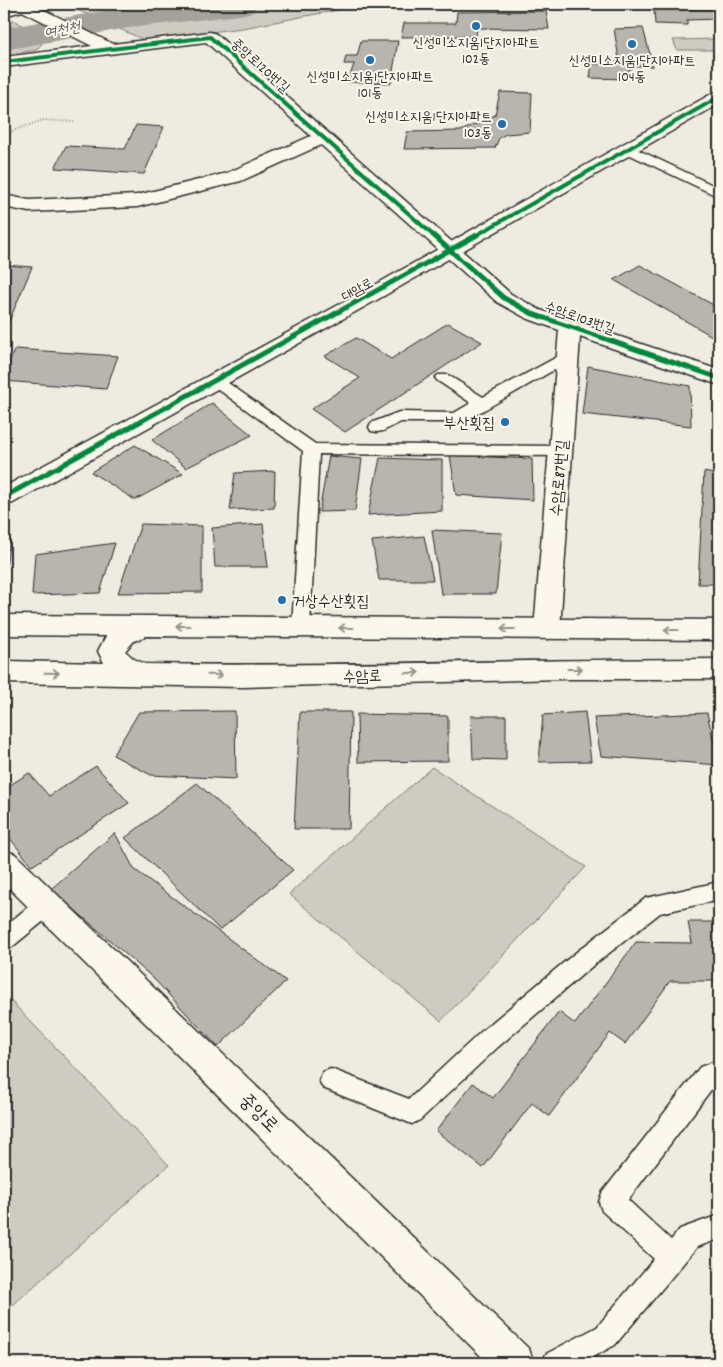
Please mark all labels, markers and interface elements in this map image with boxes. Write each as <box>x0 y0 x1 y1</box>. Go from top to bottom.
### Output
water label: 여천천 <box>43 17 84 45</box>
marker: 신성미소지움1단지아파트 102동 <box>470 20 482 32</box>
place label: 신성미소지움1단지아파트 102동 <box>413 34 540 70</box>
street label: 중앙로120번길 <box>226 35 294 99</box>
marker: 신성미소지움1단지아파트 104동 <box>626 38 638 50</box>
place label: 신성미소지움1단지아파트 104동 <box>569 52 696 88</box>
marker: 신성미소지움1단지아파트 101동 <box>364 54 376 66</box>
place label: 신성미소지움1단지아파트 101동 <box>307 68 434 104</box>
place label: 신성미소지움1단지아파트 103동 <box>365 108 492 144</box>
marker: 신성미소지움1단지아파트 103동 <box>496 118 508 130</box>
street label: 대암로 <box>338 274 378 308</box>
street label: 수암로103번길 <box>541 298 618 341</box>
place label: 부산횟집 <box>444 413 495 436</box>
marker: 부산횟집 <box>499 416 511 428</box>
street label: 수암로87번길 <box>546 439 575 518</box>
place label: 거상수산횟집 <box>292 591 369 614</box>
marker: 거상수산횟집 <box>276 594 288 606</box>
one-way arrow <box>175 621 192 631</box>
one-way arrow <box>338 623 354 633</box>
one-way arrow <box>500 624 516 634</box>
one-way arrow <box>663 625 679 635</box>
one-way arrow <box>566 664 583 674</box>
street label: 수암로 <box>342 665 382 690</box>
one-way arrow <box>44 668 60 678</box>
one-way arrow <box>404 668 420 678</box>
one-way arrow <box>207 671 223 680</box>
street label: 중앙로 <box>232 1089 283 1140</box>

